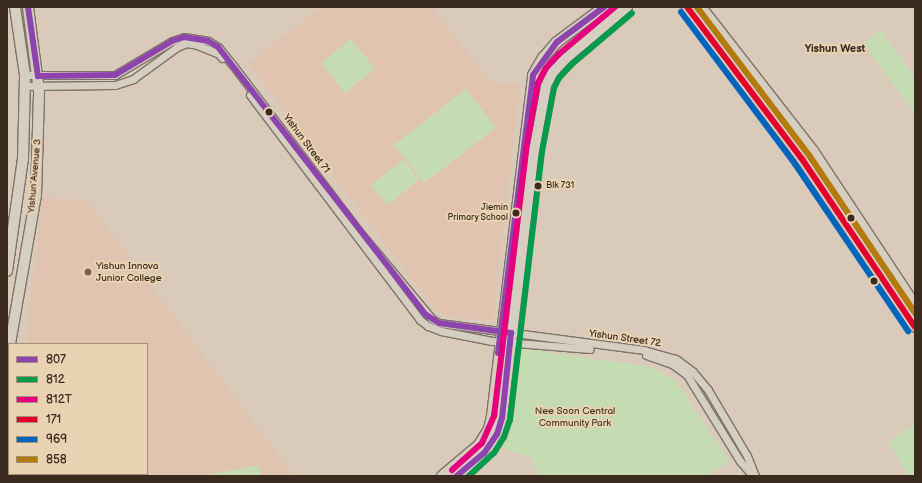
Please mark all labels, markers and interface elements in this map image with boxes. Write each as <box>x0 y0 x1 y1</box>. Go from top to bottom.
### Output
district label: Yishun West <box>805 42 865 56</box>
unlabelled marker <box>264 107 274 117</box>
street label: Yishun Street 71 <box>280 112 332 176</box>
street label: Yishun Avenue 3 <box>26 138 44 214</box>
marker: Blk 731 <box>533 181 543 191</box>
place label: Blk 731 <box>546 181 574 191</box>
place label: Jiemin Primary School <box>447 203 508 224</box>
marker: Jiemin Primary School <box>511 208 521 218</box>
unlabelled marker <box>846 213 856 223</box>
place label: Yishun Innova Junior College <box>96 260 162 284</box>
marker: Yishun Innova Junior College <box>83 267 93 277</box>
unlabelled marker <box>869 276 879 286</box>
street label: Yishun Street 72 <box>588 328 662 350</box>
legend <box>8 343 148 475</box>
text: 807 <box>46 352 66 367</box>
text: 812 <box>46 372 65 387</box>
text: 812T <box>46 392 72 407</box>
park label: Nee Soon Central Community Park <box>535 405 615 428</box>
text: 171 <box>46 412 61 427</box>
text: 969 <box>46 432 67 447</box>
text: 858 <box>46 452 67 467</box>

